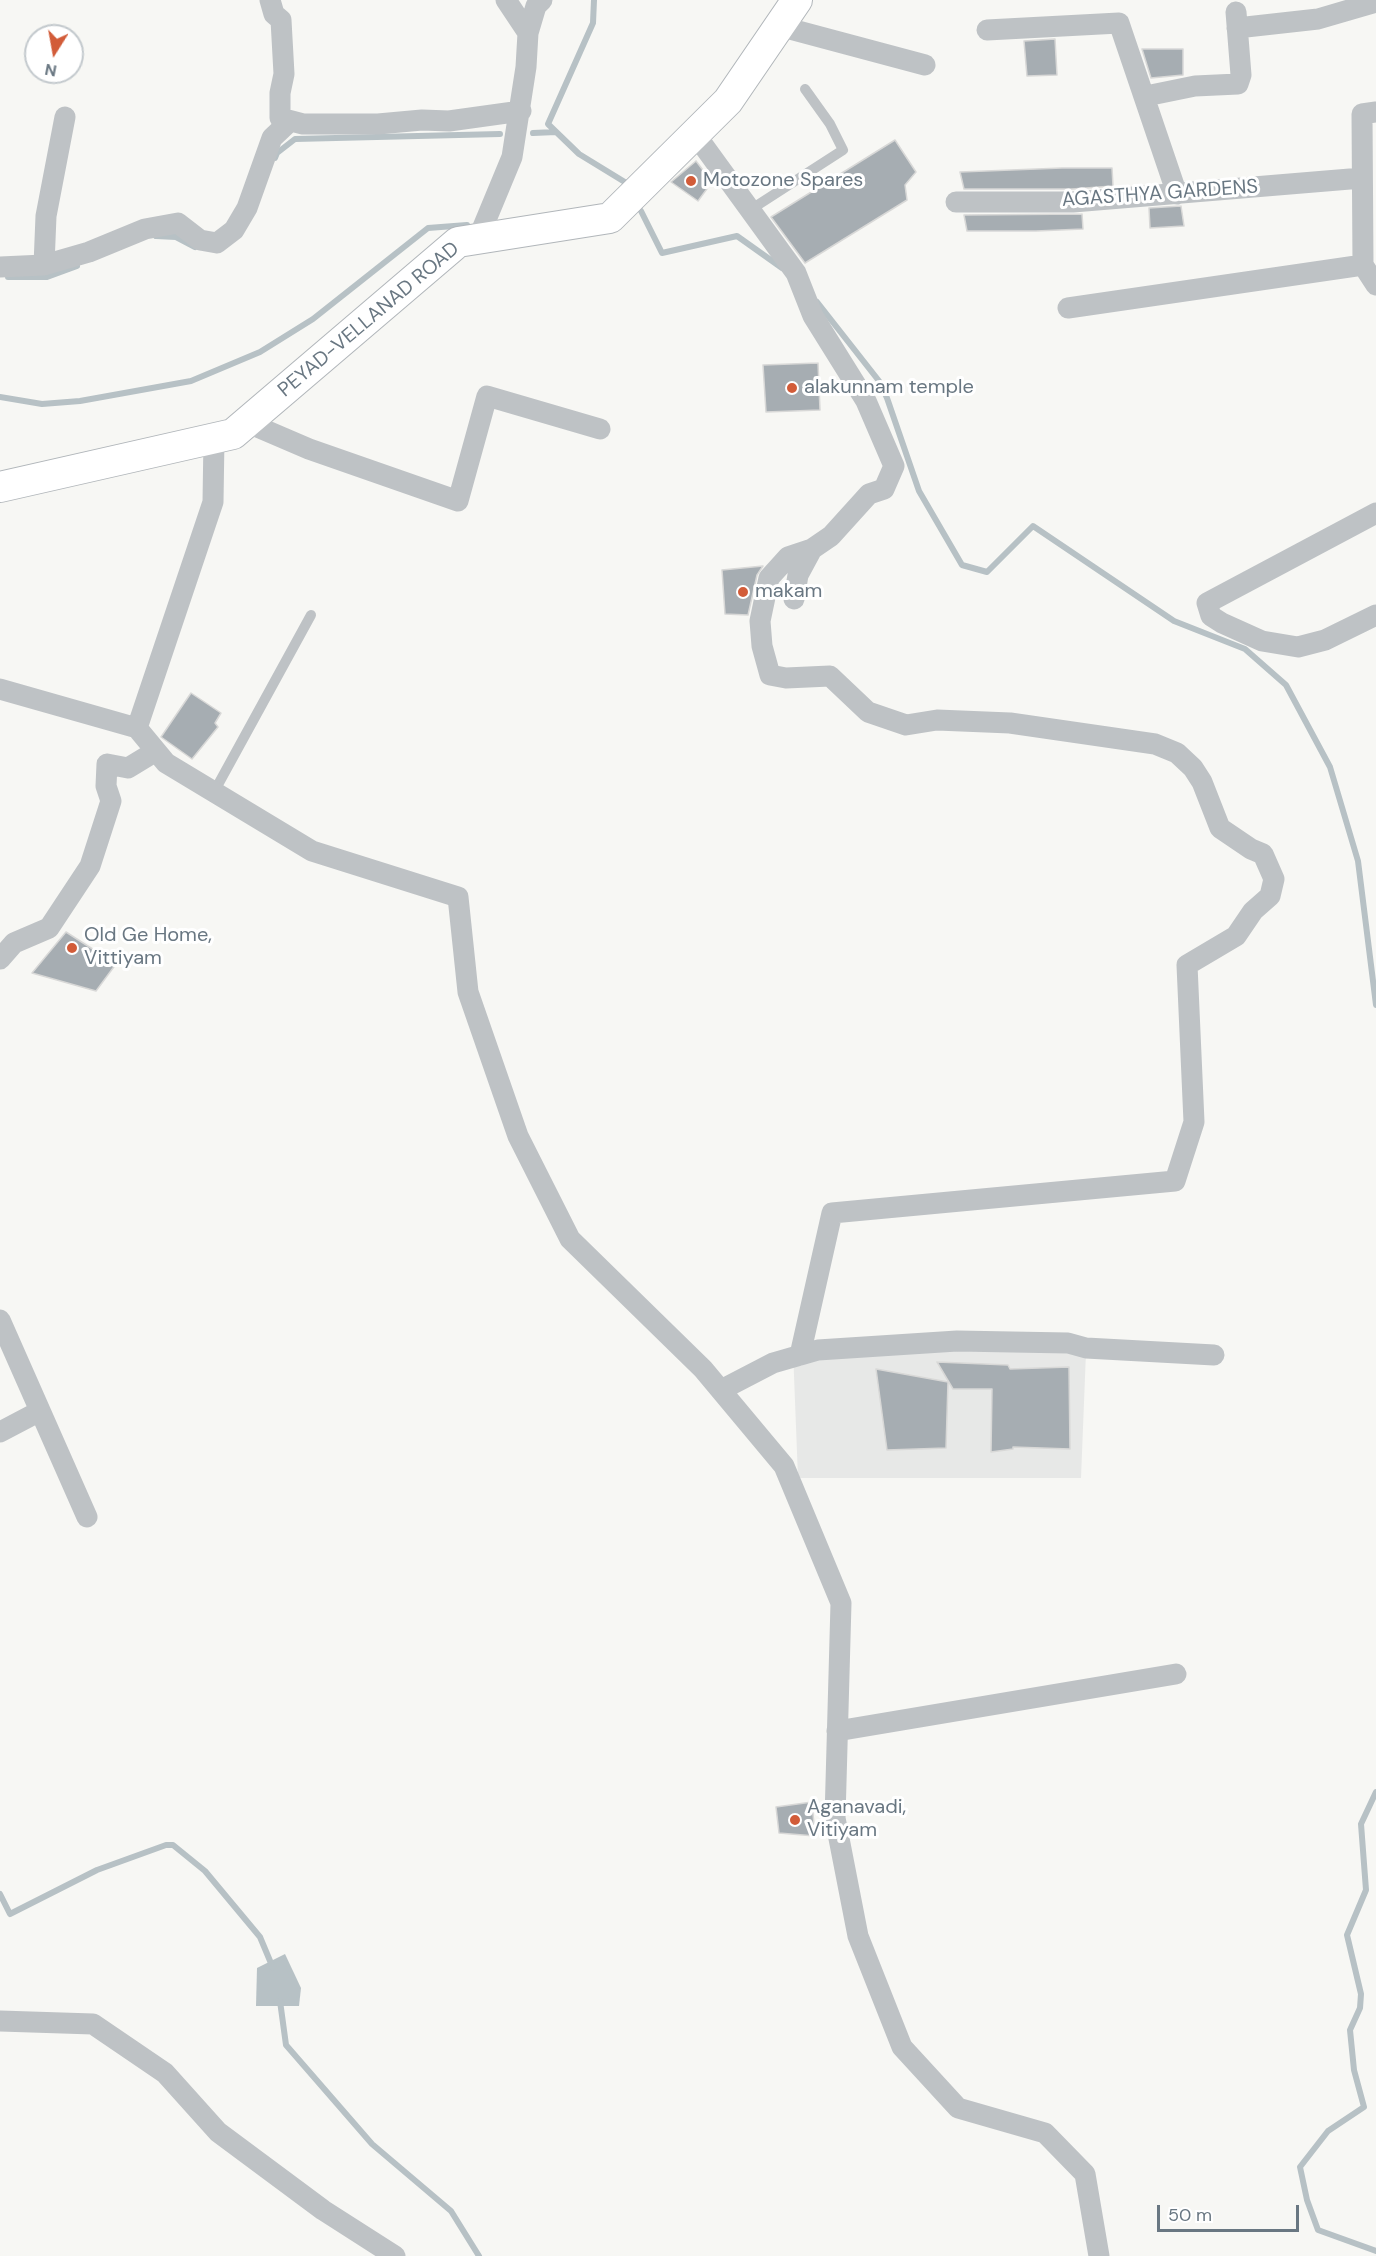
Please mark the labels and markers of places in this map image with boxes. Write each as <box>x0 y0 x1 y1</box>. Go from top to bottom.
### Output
place label: Motozone Spares <box>703 169 863 193</box>
marker: Motozone Spares <box>684 174 698 188</box>
place label: alakunnam temple <box>804 376 974 400</box>
marker: alakunnam temple <box>785 381 799 395</box>
place label: makam <box>755 580 822 604</box>
marker: makam <box>736 585 750 599</box>
place label: Old Ge Home, Vittiyam <box>84 924 212 971</box>
marker: Old Ge Home, Vittiyam <box>65 941 79 955</box>
place label: Aganavadi, Vitiyam <box>807 1796 906 1843</box>
marker: Aganavadi, Vitiyam <box>788 1813 802 1827</box>

